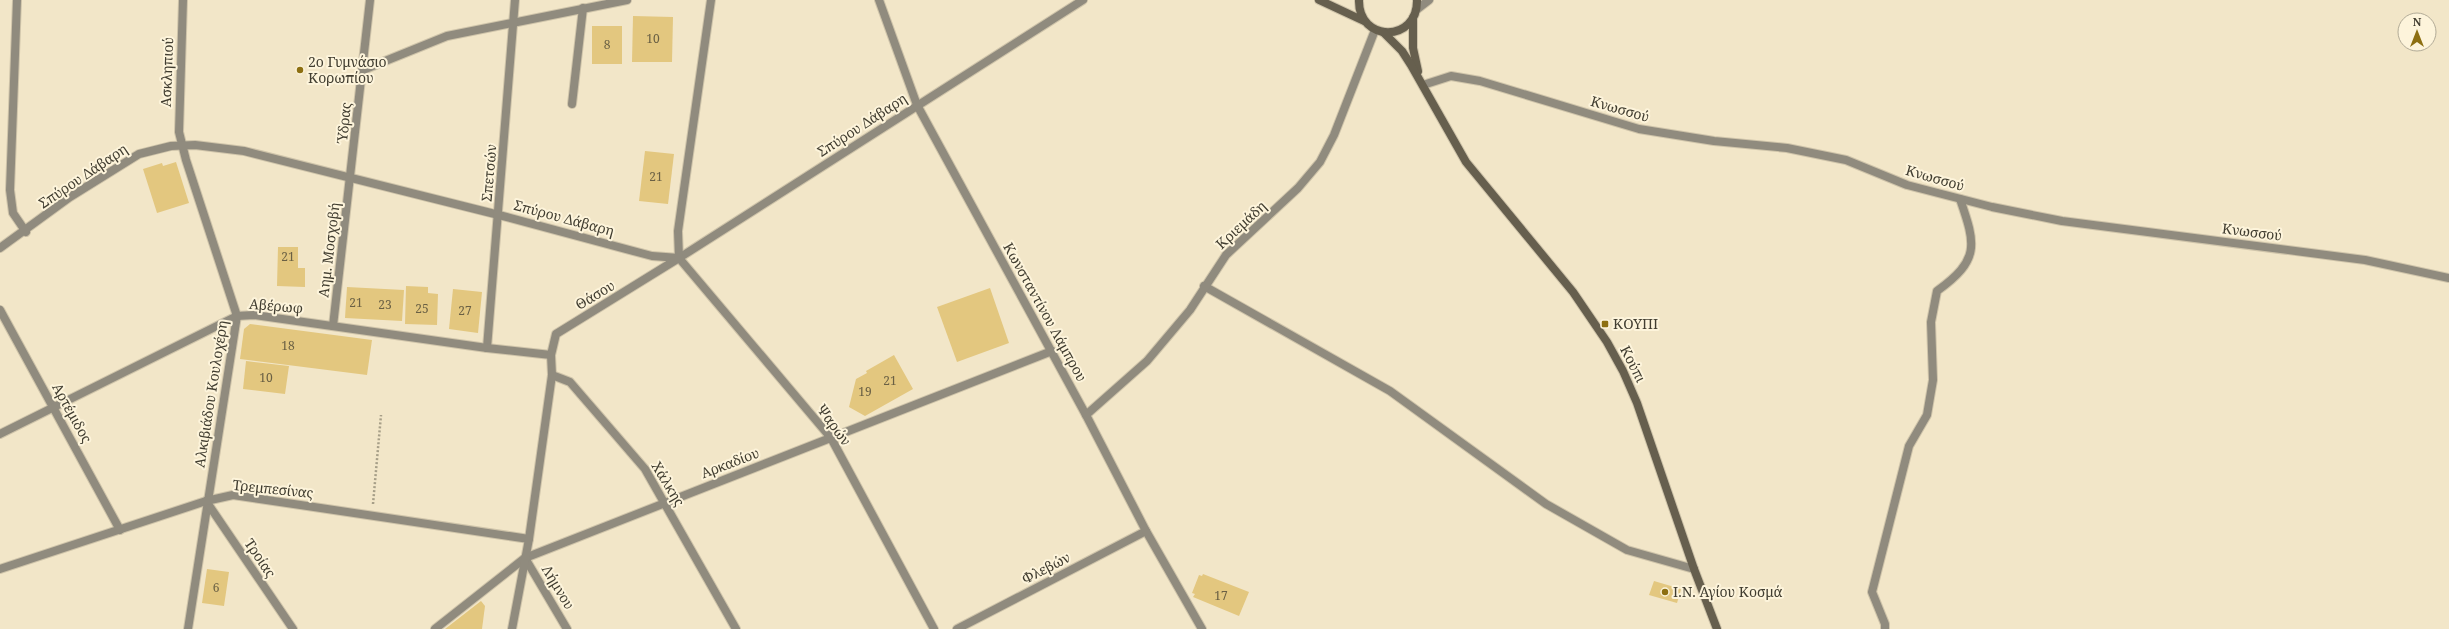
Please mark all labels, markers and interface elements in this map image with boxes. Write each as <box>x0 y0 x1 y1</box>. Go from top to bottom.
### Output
north arrow <box>2397 12 2437 52</box>
text: N <box>2413 14 2422 29</box>
house number: 10 <box>646 30 660 47</box>
house number: 8 <box>604 36 611 53</box>
street label: Ασκληπιού <box>156 37 177 107</box>
place label: 2ο Γυμνάσιο Κορωπίου <box>308 52 387 87</box>
marker: 2ο Γυμνάσιο Κορωπίου <box>295 65 305 75</box>
street label: Σπύρου Δάβαρη <box>813 89 910 161</box>
street label: Κνωσσού <box>1589 91 1652 126</box>
street label: Ύδρας <box>332 101 355 146</box>
street label: Σπύρου Δάβαρη <box>35 139 131 212</box>
street label: Σπετσών <box>477 143 500 202</box>
street label: Κνωσσού <box>1904 160 1967 195</box>
house number: 21 <box>649 168 663 185</box>
street label: Σπύρου Δάβαρη <box>512 195 616 240</box>
street label: Κριεμάδη <box>1211 196 1270 253</box>
street label: Αημ. Μοσχοβή <box>313 201 344 298</box>
street label: Κνωσσού <box>2221 218 2283 245</box>
street label: Κωνσταντίνου Λάμπρου <box>999 239 1092 385</box>
house number: 21 <box>281 248 295 265</box>
street label: Θάσου <box>572 275 618 314</box>
street label: Αβέρωφ <box>248 294 304 317</box>
house number: 21 <box>349 294 363 311</box>
house number: 23 <box>378 296 392 313</box>
house number: 25 <box>415 300 429 317</box>
house number: 27 <box>458 302 472 319</box>
place label: ΚΟΥΠΙ <box>1613 314 1658 333</box>
street label: Αλκιβιάδου Κουλοχέρη <box>189 319 232 469</box>
marker: ΚΟΥΠΙ <box>1600 319 1610 329</box>
house number: 18 <box>281 337 295 354</box>
street label: Κούπι <box>1616 342 1651 385</box>
house number: 10 <box>259 369 273 386</box>
house number: 21 <box>883 372 897 389</box>
street label: Αρτέμιδος <box>48 379 97 446</box>
house number: 19 <box>858 383 872 400</box>
street label: Ψαρών <box>813 400 856 449</box>
street label: Αρκαδίου <box>698 443 762 482</box>
street label: Χάλκης <box>648 458 689 510</box>
street label: Τρεμπεσίνας <box>232 475 315 502</box>
street label: Τροίας <box>240 534 281 581</box>
street label: Φλεβών <box>1018 547 1073 588</box>
street label: Λήμνου <box>538 561 579 613</box>
house number: 6 <box>213 579 220 596</box>
place label: Ι.Ν. Αγίου Κοσμά <box>1673 582 1783 601</box>
house number: 17 <box>1214 587 1228 604</box>
marker: Ι.Ν. Αγίου Κοσμά <box>1660 587 1670 597</box>

